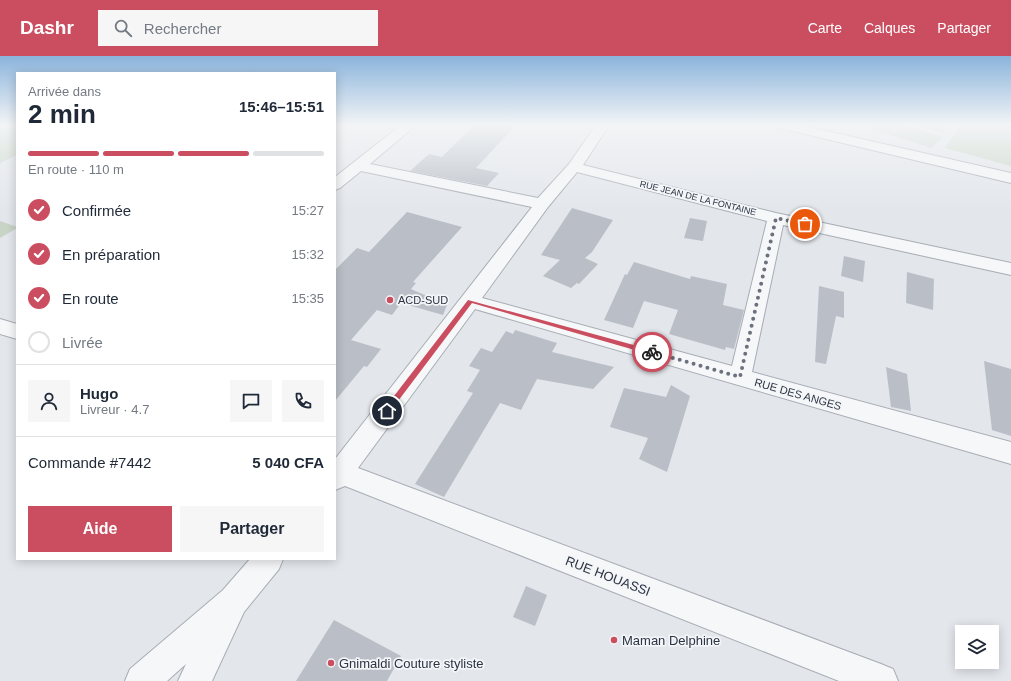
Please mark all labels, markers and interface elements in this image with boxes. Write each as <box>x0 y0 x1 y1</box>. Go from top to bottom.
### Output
search box <box>98 10 378 46</box>
text: Dashr <box>20 17 74 38</box>
icon: search <box>112 17 134 39</box>
text: Rechercher <box>144 20 221 37</box>
text: Carte <box>808 20 842 36</box>
text: Calques <box>864 20 915 36</box>
text: Partager <box>937 20 991 36</box>
text: Arrivée dans <box>28 84 101 99</box>
text: 15:46–15:51 <box>239 98 324 115</box>
text: 2 min <box>28 99 96 129</box>
text: En route · 110 m <box>28 162 124 177</box>
street label: RUE JEAN DE LA FONTAINE <box>639 179 757 217</box>
icon: check <box>28 199 50 221</box>
text: Confirmée <box>62 202 131 219</box>
text: 15:27 <box>291 203 324 218</box>
pin <box>788 207 822 241</box>
icon: bag <box>794 213 816 235</box>
icon: check <box>28 243 50 265</box>
text: En préparation <box>62 246 160 263</box>
text: 15:32 <box>291 247 324 262</box>
icon: check <box>28 287 50 309</box>
text: En route <box>62 290 119 307</box>
text: 15:35 <box>291 291 324 306</box>
place label: ACD-SUD <box>398 294 448 306</box>
marker: ACD-SUD <box>385 295 395 305</box>
courier <box>632 332 672 372</box>
text: Livrée <box>62 334 103 351</box>
icon: bike <box>641 341 663 363</box>
street label: RUE DES ANGES <box>753 376 843 412</box>
button: person <box>28 380 70 422</box>
button: chat <box>230 380 272 422</box>
button: phone <box>282 380 324 422</box>
text: Hugo <box>80 385 118 402</box>
pin <box>370 394 404 428</box>
icon: home <box>376 400 398 422</box>
text: Livreur · 4.7 <box>80 402 149 417</box>
text: Commande #7442 <box>28 454 151 471</box>
text: 5 040 CFA <box>252 454 324 471</box>
button: Aide <box>28 506 172 552</box>
button: Partager <box>180 506 324 552</box>
street label: RUE HOUASSI <box>563 553 653 599</box>
map controls <box>955 625 999 669</box>
button: layers <box>955 625 999 669</box>
place label: Maman Delphine <box>622 633 720 648</box>
marker: Maman Delphine <box>609 635 619 645</box>
place label: Gnimaldi Couture styliste <box>339 656 484 671</box>
marker: Gnimaldi Couture styliste <box>326 658 336 668</box>

